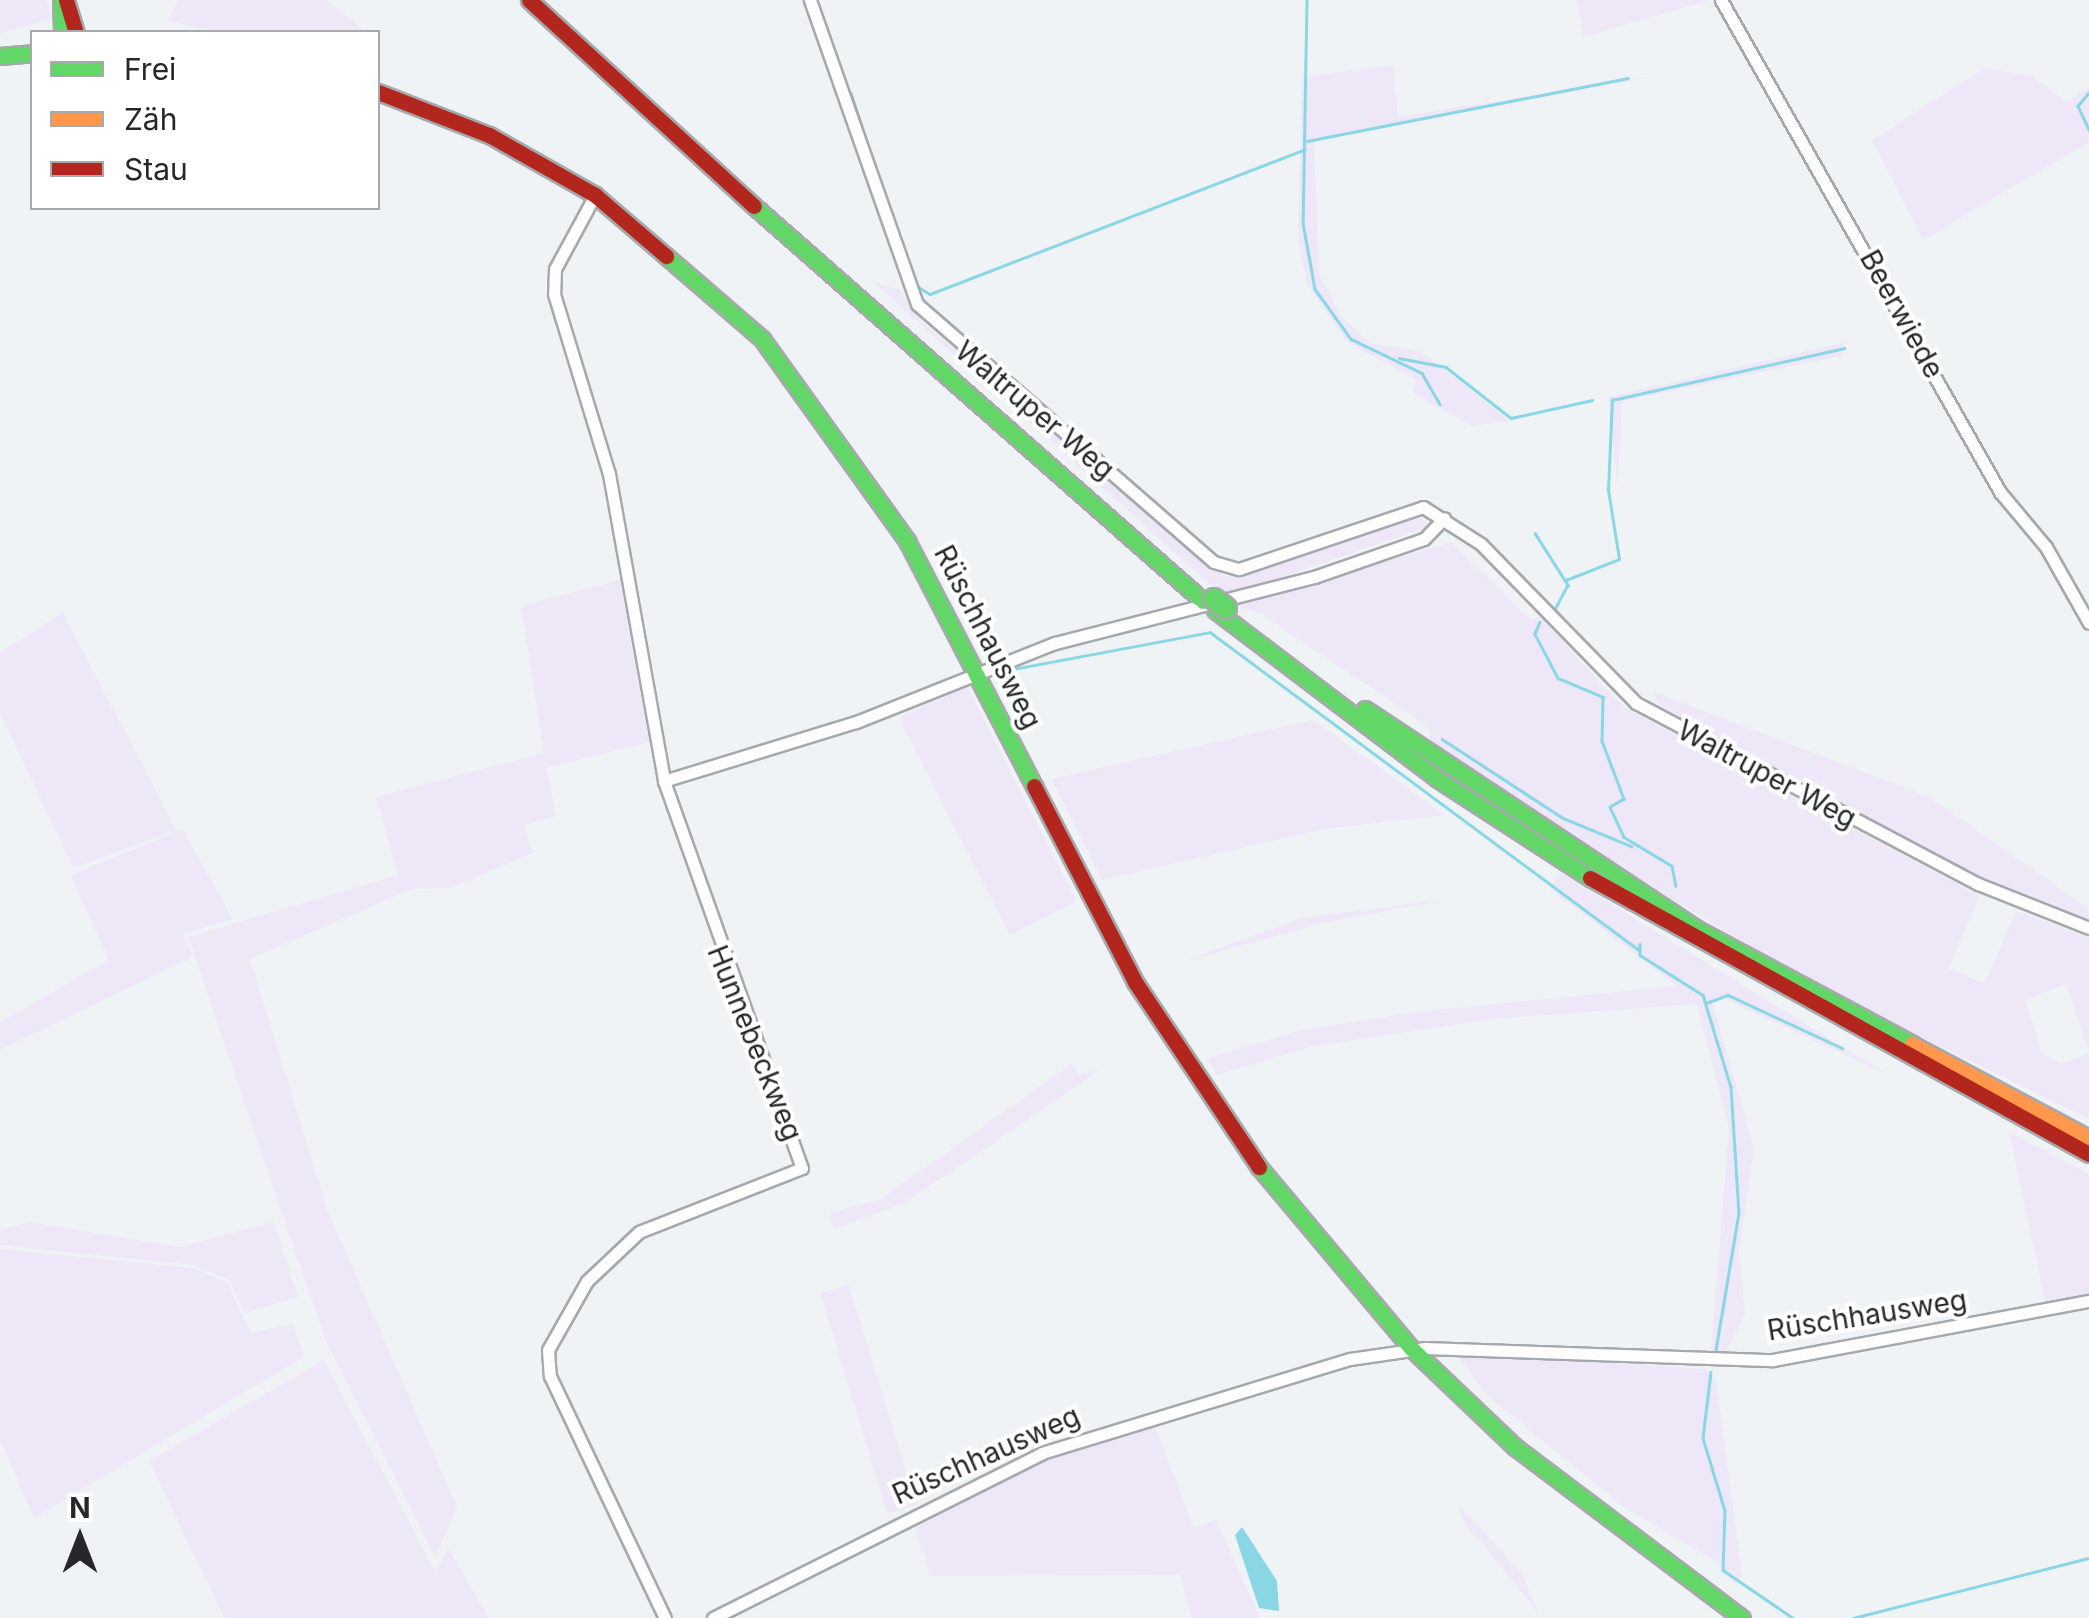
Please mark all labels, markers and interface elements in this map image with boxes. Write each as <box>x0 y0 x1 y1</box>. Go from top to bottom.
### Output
legend <box>30 30 380 210</box>
text: Frei <box>124 51 176 87</box>
text: Zäh <box>124 101 177 137</box>
text: Stau <box>124 151 188 187</box>
street label: Beerwiede <box>1853 244 1951 384</box>
street label: Waltruper Weg <box>949 334 1121 486</box>
street label: Rüschhausweg <box>927 540 1049 734</box>
street label: Waltruper Weg <box>1672 713 1862 835</box>
street label: Hunnebeckweg <box>701 941 809 1145</box>
street label: Rüschhausweg <box>1765 1283 1969 1347</box>
street label: Rüschhausweg <box>887 1399 1085 1511</box>
north arrow <box>30 1488 130 1588</box>
text: N <box>69 1491 91 1525</box>

